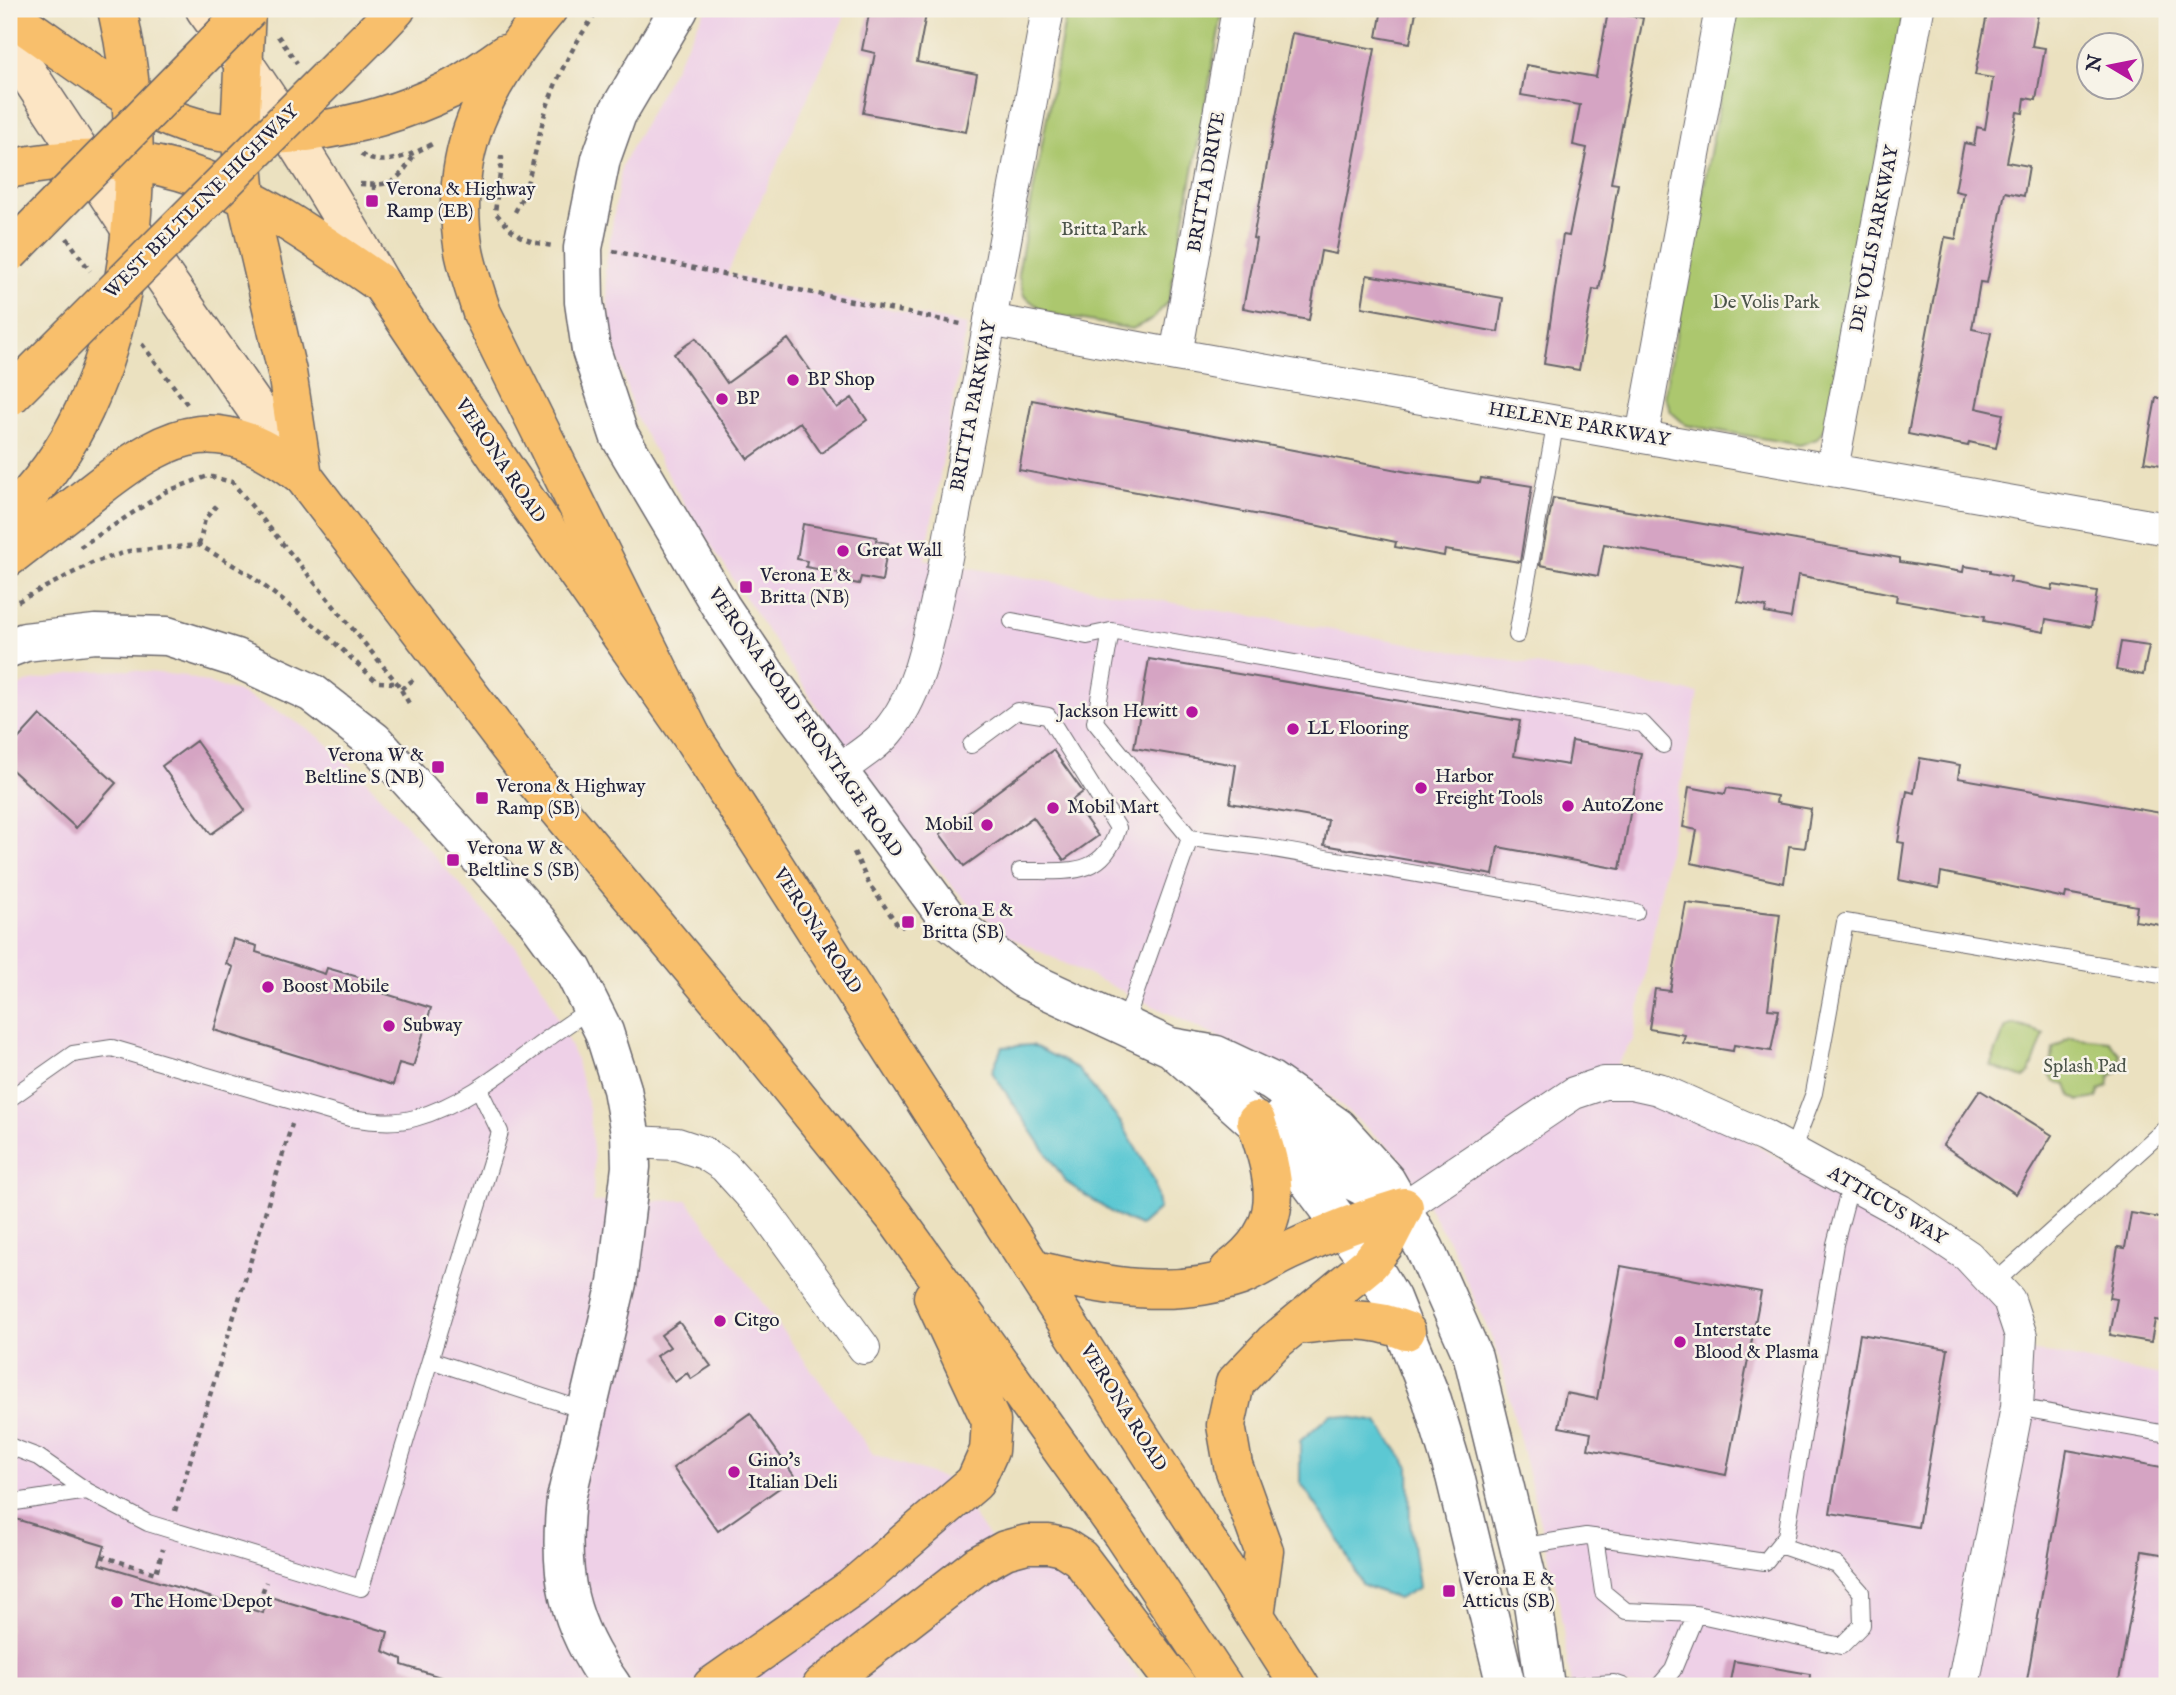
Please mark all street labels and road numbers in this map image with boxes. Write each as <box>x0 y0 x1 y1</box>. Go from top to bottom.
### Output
street label: WEST BELTLINE HIGHWAY <box>100 99 305 304</box>
street label: BRITTA DRIVE <box>1183 110 1231 254</box>
street label: DE VOLIS PARKWAY <box>1845 143 1905 334</box>
street label: BRITTA PARKWAY <box>946 318 1003 493</box>
street label: VERONA ROAD <box>449 393 551 528</box>
street label: HELENE PARKWAY <box>1486 397 1673 453</box>
street label: VERONA ROAD FRONTAGE ROAD <box>702 583 908 862</box>
street label: VERONA ROAD <box>767 863 867 999</box>
street label: ATTICUS WAY <box>1822 1161 1952 1251</box>
street label: VERONA ROAD <box>1074 1339 1172 1476</box>

